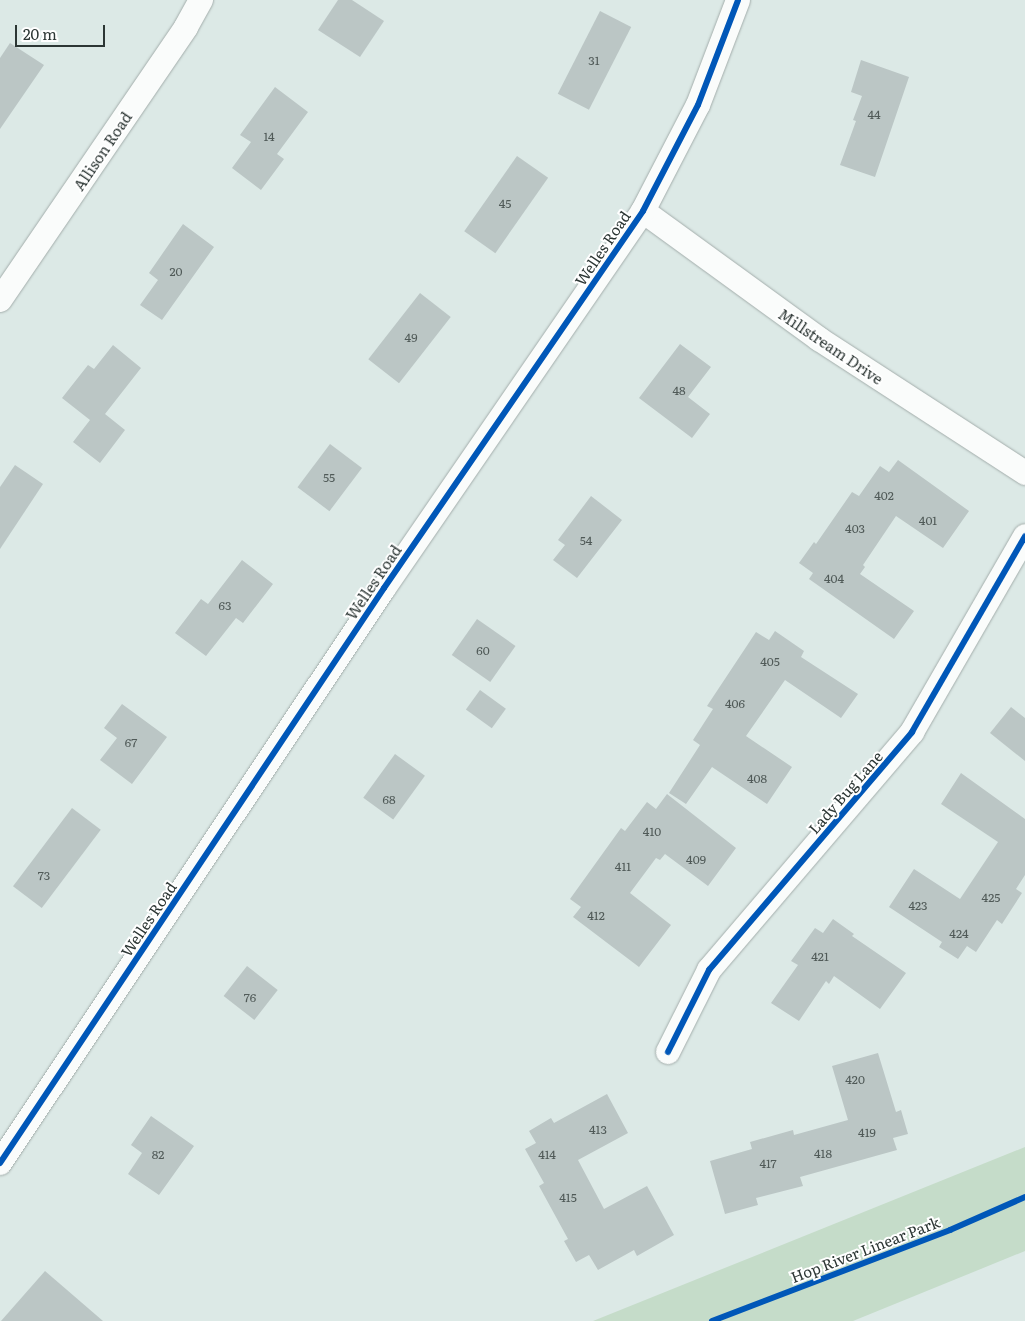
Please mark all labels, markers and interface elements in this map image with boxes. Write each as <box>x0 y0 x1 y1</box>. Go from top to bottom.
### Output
scale bar <box>18 15 108 47</box>
text: 20 m <box>23 22 57 45</box>
house number: 31 <box>588 54 600 68</box>
street label: Allison Road <box>69 108 135 194</box>
house number: 44 <box>867 108 881 122</box>
house number: 14 <box>263 130 275 144</box>
house number: 45 <box>499 197 511 211</box>
street label: Welles Road <box>570 207 634 289</box>
house number: 20 <box>169 265 183 279</box>
street label: Millstream Drive <box>775 304 887 388</box>
house number: 49 <box>405 331 417 345</box>
house number: 48 <box>672 384 686 398</box>
house number: 55 <box>323 471 335 485</box>
house number: 402 <box>874 489 894 503</box>
house number: 401 <box>919 514 937 528</box>
house number: 403 <box>845 522 865 536</box>
house number: 54 <box>580 534 592 548</box>
street label: Welles Road <box>341 541 405 623</box>
house number: 404 <box>824 572 844 586</box>
house number: 63 <box>219 599 231 613</box>
house number: 60 <box>476 644 490 658</box>
house number: 405 <box>760 655 780 669</box>
house number: 406 <box>725 697 745 711</box>
house number: 67 <box>125 736 137 750</box>
street label: Lady Bug Lane <box>804 747 886 837</box>
house number: 408 <box>747 772 767 786</box>
house number: 68 <box>382 793 396 807</box>
house number: 410 <box>643 825 661 839</box>
house number: 409 <box>686 853 706 867</box>
house number: 411 <box>615 860 631 874</box>
house number: 73 <box>38 869 50 883</box>
street label: Welles Road <box>116 878 180 960</box>
house number: 425 <box>982 891 1000 905</box>
house number: 423 <box>908 899 928 913</box>
house number: 412 <box>587 909 605 923</box>
house number: 424 <box>949 927 969 941</box>
house number: 421 <box>811 950 829 964</box>
house number: 76 <box>244 991 256 1005</box>
house number: 420 <box>845 1073 865 1087</box>
house number: 413 <box>589 1123 607 1137</box>
house number: 419 <box>858 1126 876 1140</box>
house number: 418 <box>814 1147 832 1161</box>
house number: 82 <box>152 1148 164 1162</box>
house number: 414 <box>538 1148 556 1162</box>
house number: 417 <box>759 1157 777 1171</box>
house number: 415 <box>559 1191 577 1205</box>
street label: Hop River Linear Park <box>788 1212 942 1286</box>

